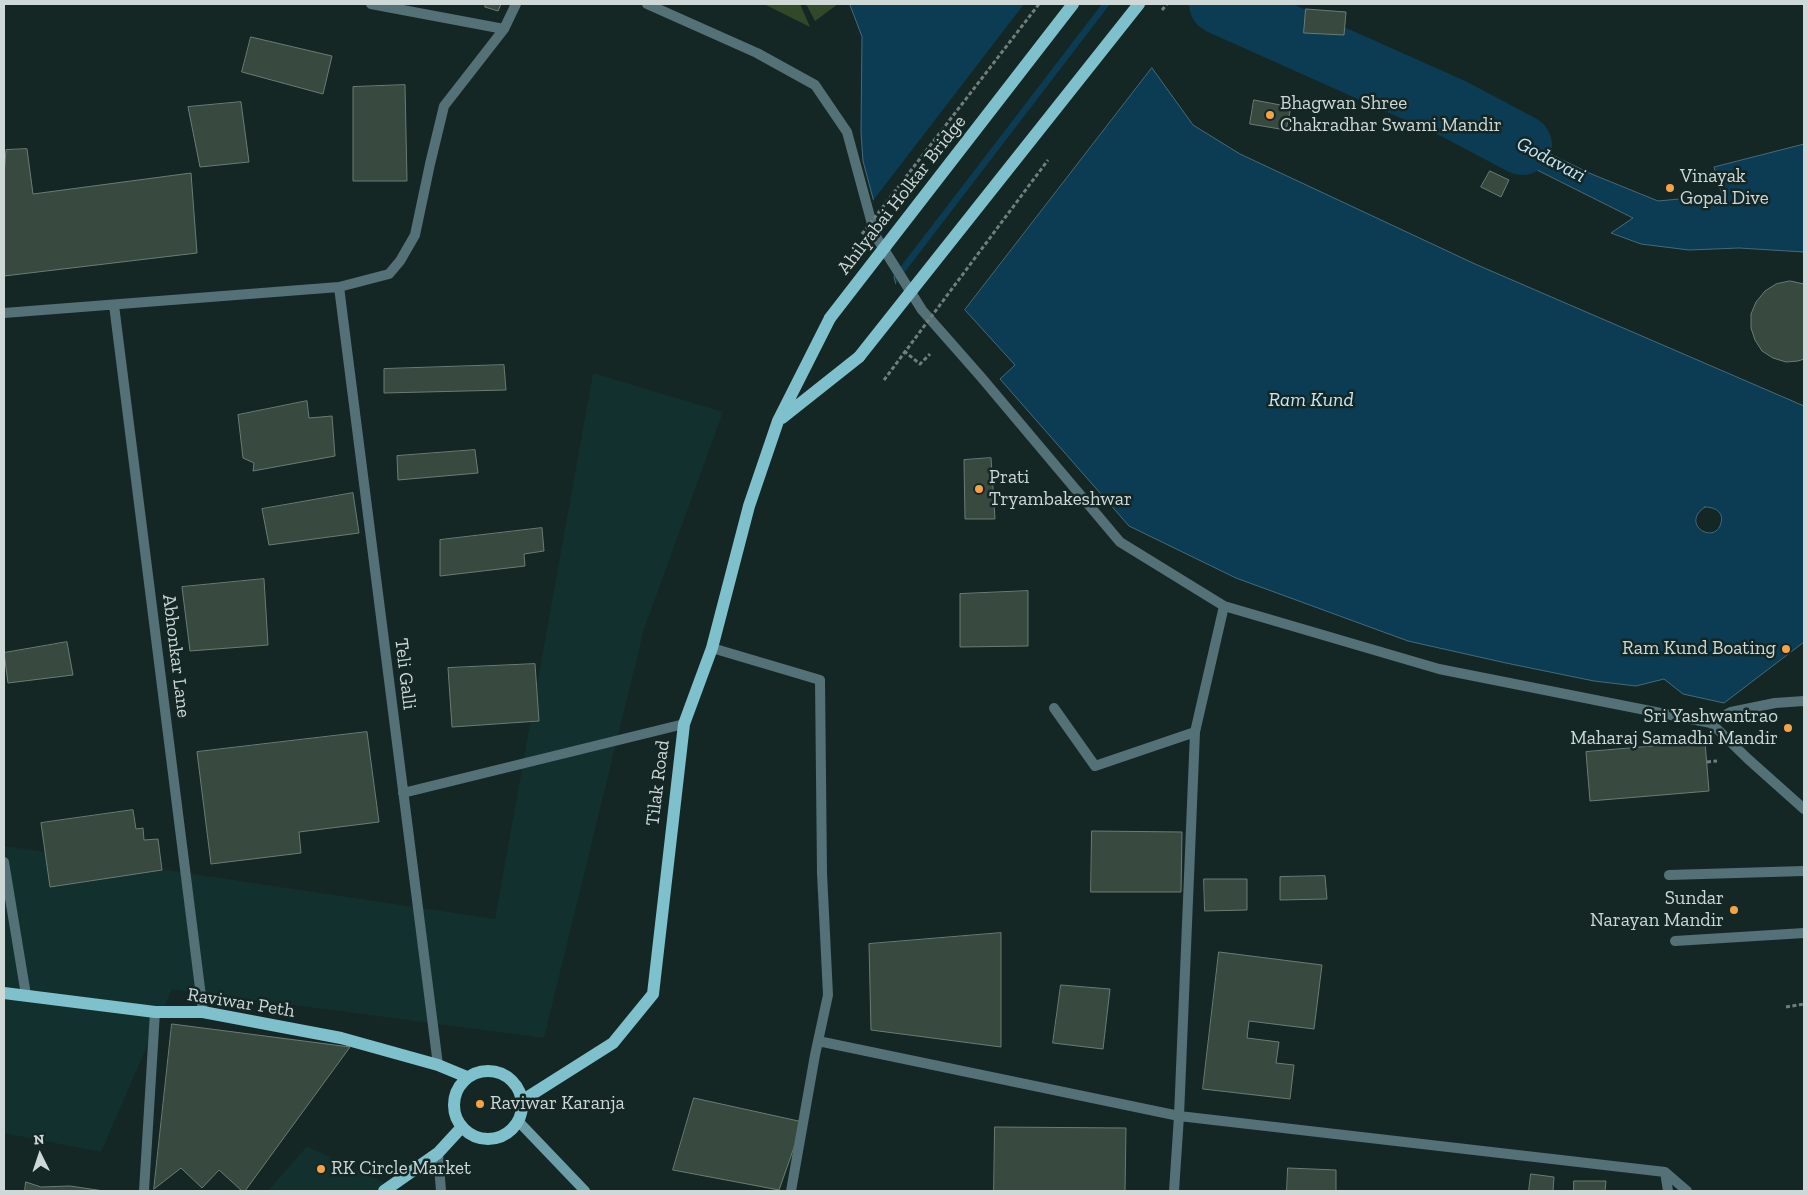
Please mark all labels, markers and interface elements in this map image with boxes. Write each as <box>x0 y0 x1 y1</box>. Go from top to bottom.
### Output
place label: Bhagwan Shree Chakradhar Swami Mandir <box>1280 93 1502 137</box>
marker: Bhagwan Shree Chakradhar Swami Mandir <box>1264 109 1276 121</box>
street label: Ahilyabai Holkar Bridge <box>833 111 971 279</box>
water label: Godavari <box>1512 132 1590 188</box>
place label: Vinayak Gopal Dive <box>1680 166 1769 210</box>
marker: Vinayak Gopal Dive <box>1664 182 1676 194</box>
water label: Ram Kund <box>1268 388 1354 412</box>
place label: Prati Tryambakeshwar <box>989 467 1132 511</box>
marker: Prati Tryambakeshwar <box>973 483 985 495</box>
street label: Abhonkar Lane <box>157 593 195 719</box>
street label: Teli Galli <box>389 637 421 711</box>
place label: Ram Kund Boating <box>1622 638 1776 660</box>
marker: Ram Kund Boating <box>1780 643 1792 655</box>
place label: Sri Yashwantrao Maharaj Samadhi Mandir <box>1570 706 1778 750</box>
marker: Sri Yashwantrao Maharaj Samadhi Mandir <box>1782 722 1794 734</box>
street label: Tilak Road <box>641 739 675 827</box>
place label: Sundar Narayan Mandir <box>1590 888 1724 932</box>
marker: Sundar Narayan Mandir <box>1728 904 1740 916</box>
street label: Raviwar Peth <box>186 983 296 1023</box>
place label: Raviwar Karanja <box>490 1093 625 1115</box>
marker: Raviwar Karanja <box>474 1098 486 1110</box>
north arrow <box>15 1130 65 1180</box>
text: N <box>33 1131 45 1148</box>
place label: RK Circle Market <box>331 1158 471 1180</box>
marker: RK Circle Market <box>315 1163 327 1175</box>

